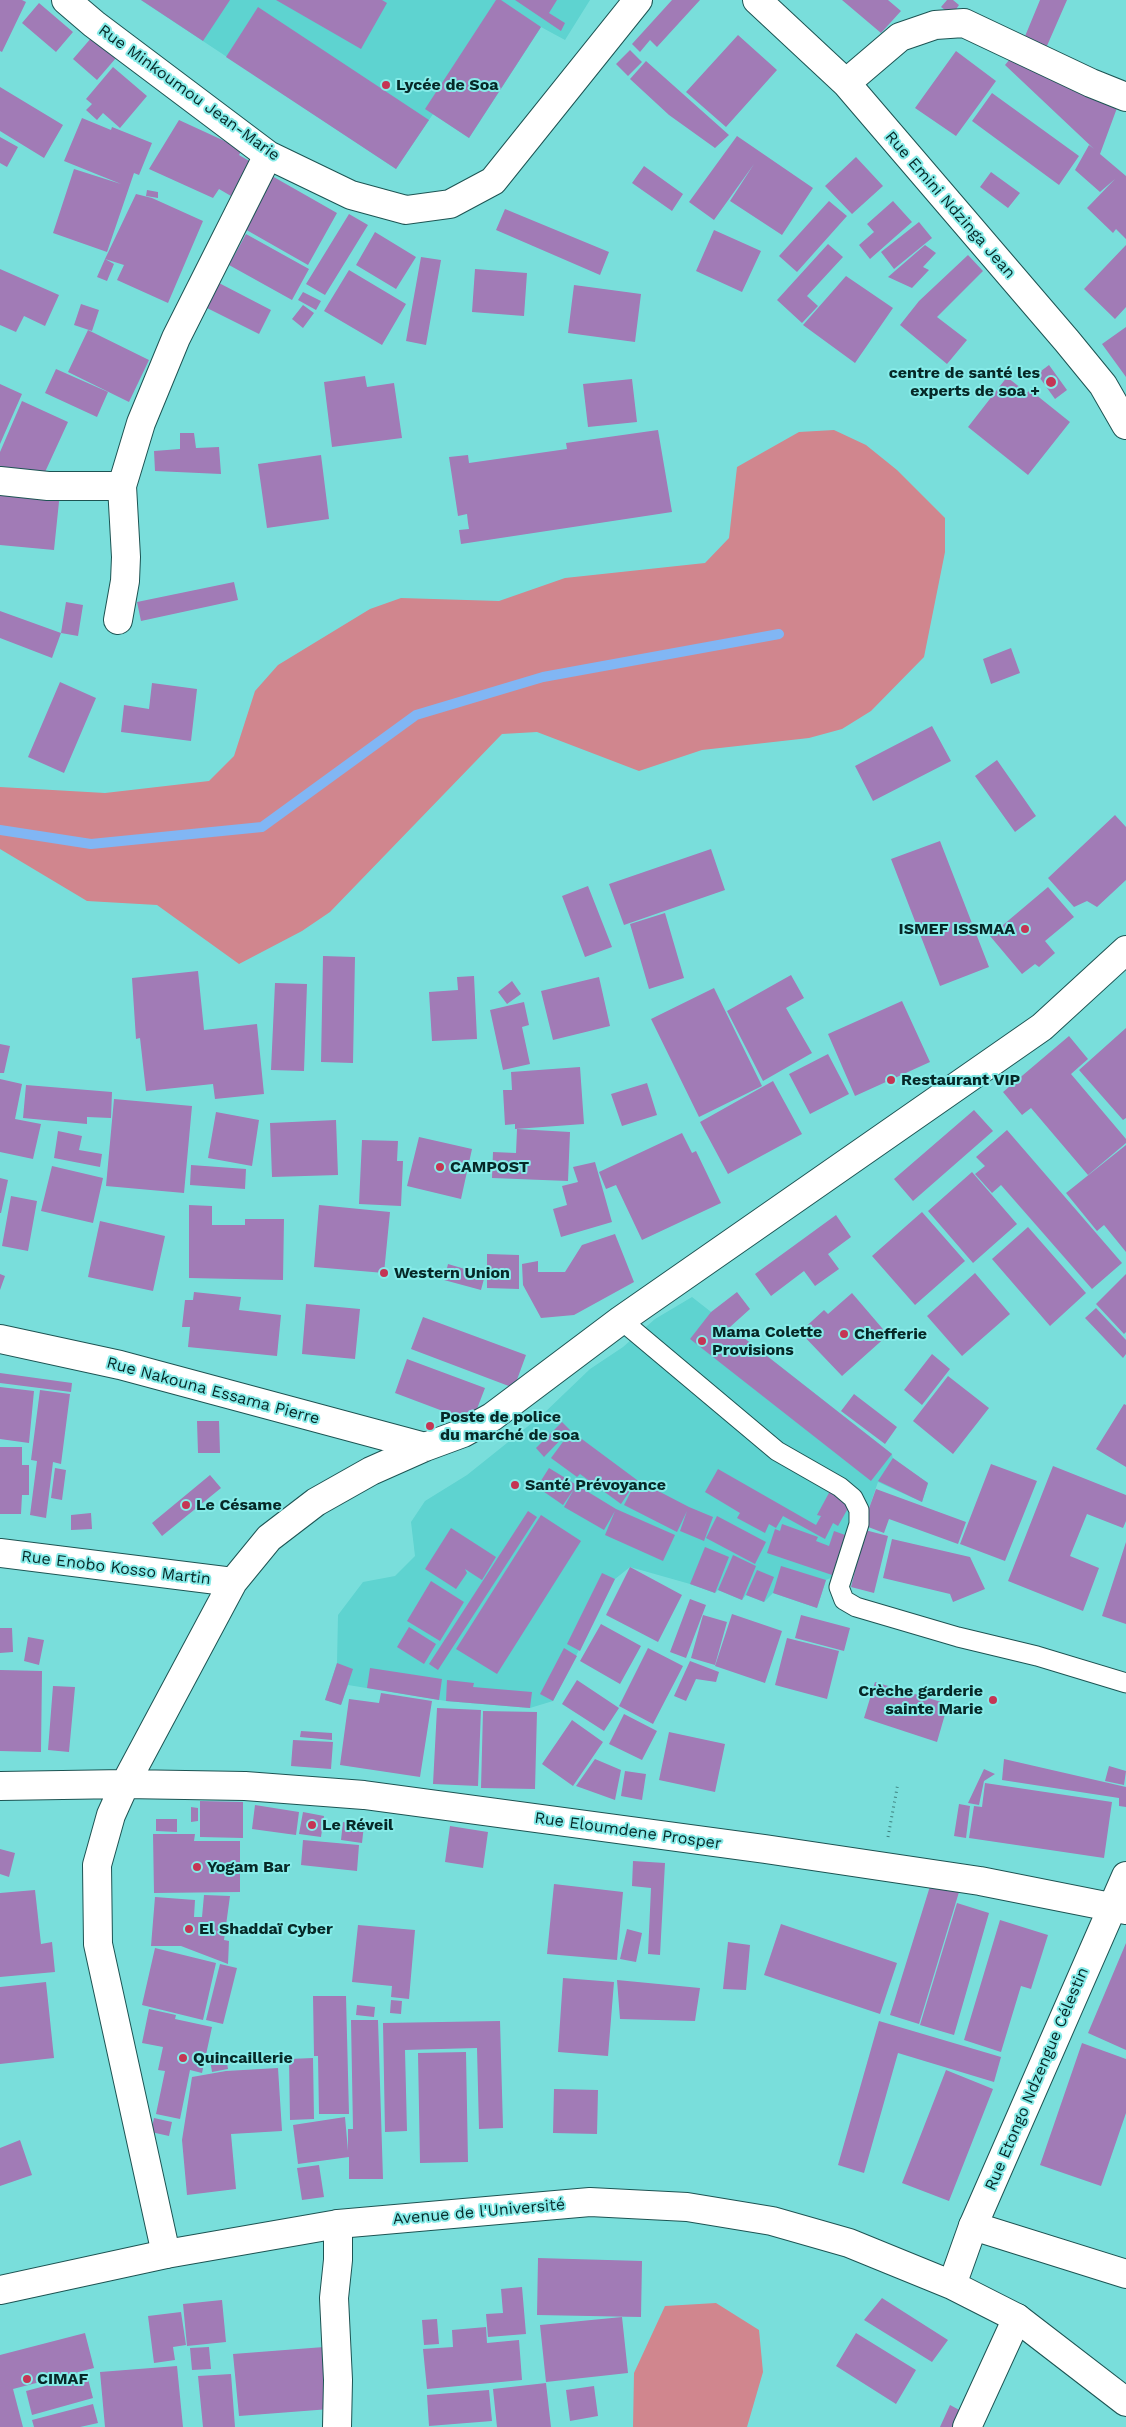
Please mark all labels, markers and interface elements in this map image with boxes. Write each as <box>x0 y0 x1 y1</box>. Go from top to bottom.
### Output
street label: Rue Minkoumou Jean-Marie <box>95 21 283 165</box>
place label: Lycée de Soa <box>396 75 498 95</box>
marker: Lycée de Soa <box>380 79 392 91</box>
street label: Rue Emini Ndzinga Jean <box>881 127 1019 283</box>
place label: centre de santé les experts de soa + <box>889 363 1040 401</box>
marker: centre de santé les experts de soa + <box>1044 375 1058 389</box>
place label: ISMEF ISSMAA <box>899 919 1015 939</box>
marker: ISMEF ISSMAA <box>1019 923 1031 935</box>
place label: Restaurant VIP <box>901 1070 1020 1090</box>
marker: Restaurant VIP <box>885 1074 897 1086</box>
place label: CAMPOST <box>450 1157 529 1177</box>
marker: CAMPOST <box>434 1161 446 1173</box>
place label: Western Union <box>394 1263 510 1283</box>
marker: Western Union <box>378 1267 390 1279</box>
place label: Mama Colette Provisions <box>712 1322 822 1360</box>
place label: Chefferie <box>854 1324 927 1344</box>
marker: Chefferie <box>838 1328 850 1340</box>
marker: Mama Colette Provisions <box>696 1335 708 1347</box>
street label: Rue Nakouna Essama Pierre <box>104 1353 322 1429</box>
place label: Poste de police du marché de soa <box>440 1407 580 1445</box>
marker: Poste de police du marché de soa <box>424 1420 436 1432</box>
place label: Santé Prévoyance <box>525 1475 666 1495</box>
marker: Santé Prévoyance <box>509 1479 521 1491</box>
place label: Le Césame <box>196 1495 282 1515</box>
marker: Le Césame <box>180 1499 192 1511</box>
street label: Rue Enobo Kosso Martin <box>20 1547 212 1589</box>
place label: Crèche garderie sainte Marie <box>858 1681 983 1719</box>
marker: Crèche garderie sainte Marie <box>987 1694 999 1706</box>
street label: Rue Eloumdene Prosper <box>533 1808 723 1854</box>
place label: Le Réveil <box>322 1815 393 1835</box>
marker: Le Réveil <box>306 1819 318 1831</box>
place label: Yogam Bar <box>207 1857 290 1877</box>
marker: Yogam Bar <box>191 1861 203 1873</box>
place label: El Shaddaï Cyber <box>199 1919 333 1939</box>
marker: El Shaddaï Cyber <box>183 1923 195 1935</box>
street label: Rue Etongo Ndzengue Célestin <box>981 1965 1093 2193</box>
place label: Quincaillerie <box>193 2048 293 2068</box>
marker: Quincaillerie <box>177 2052 189 2064</box>
street label: Avenue de l'Université <box>392 2195 566 2229</box>
place label: CIMAF <box>37 2369 88 2389</box>
marker: CIMAF <box>21 2373 33 2385</box>

